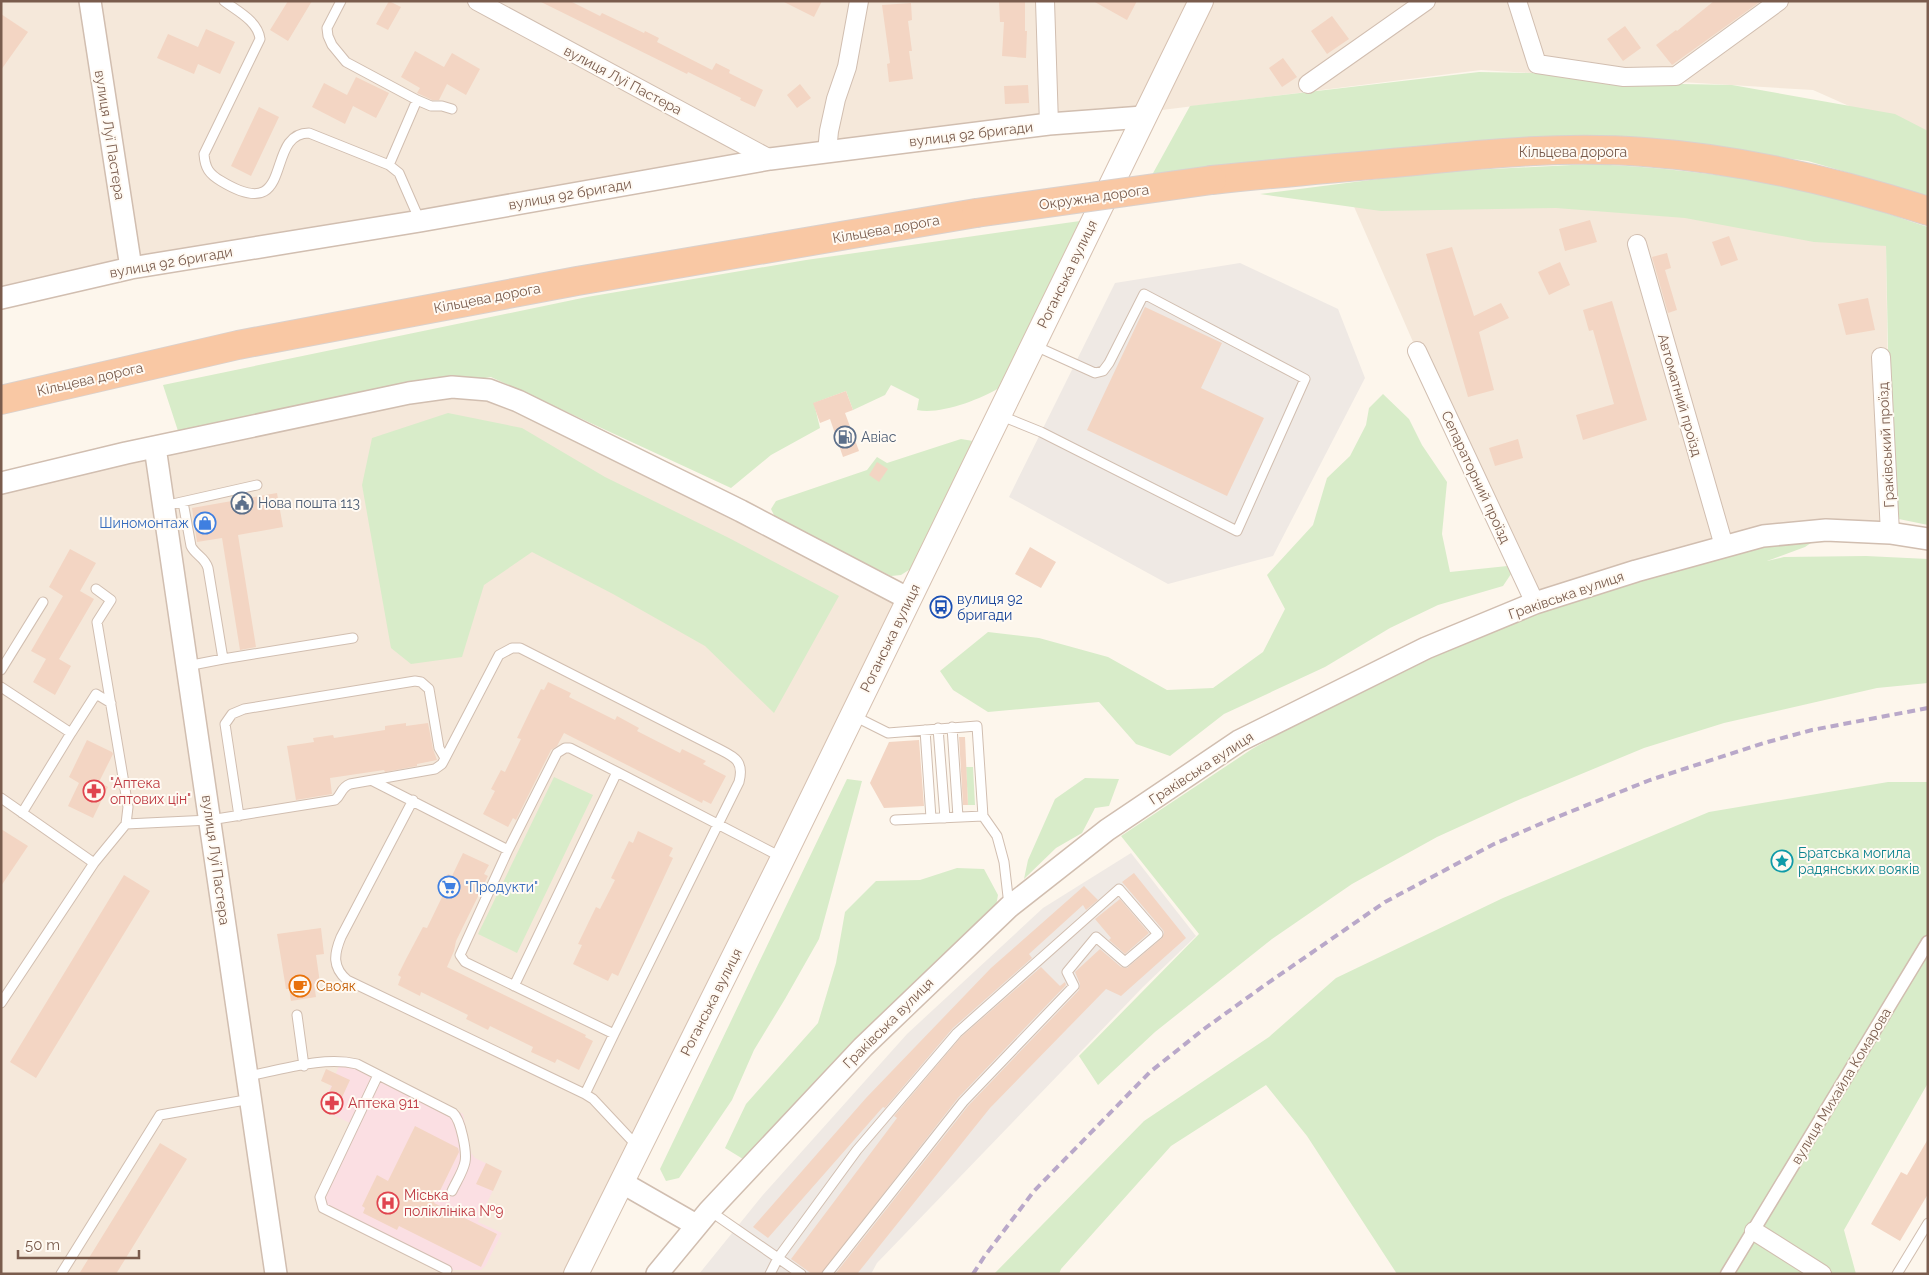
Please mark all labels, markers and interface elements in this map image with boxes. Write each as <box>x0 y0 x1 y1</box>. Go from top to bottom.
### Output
street label: вулиця Луї Пастера <box>561 42 685 118</box>
street label: вулиця Луї Пастера <box>92 69 128 201</box>
street label: вулиця 92 бригади <box>908 118 1034 150</box>
street label: Кільцева дорога <box>1519 144 1627 160</box>
street label: вулиця 92 бригади <box>507 175 633 213</box>
street label: Окружна дорога <box>1038 181 1150 213</box>
street label: Кільцева дорога <box>831 212 941 246</box>
street label: Роганська вулиця <box>1034 217 1100 331</box>
street label: вулиця 92 бригади <box>108 243 234 281</box>
street label: Кільцева дорога <box>432 280 542 316</box>
street label: Автоматний проїзд <box>1655 332 1705 458</box>
street label: Кільцева дорога <box>35 359 145 399</box>
street label: Граківський проїзд <box>1875 382 1897 508</box>
street label: Сепараторний проїзд <box>1438 408 1514 546</box>
fuel station icon: Авіас <box>833 425 857 449</box>
place label: Авіас <box>861 429 897 445</box>
public building icon: Нова пошта 113 <box>230 491 254 515</box>
place label: Нова пошта 113 <box>258 495 360 511</box>
shop icon: Шиномонтаж <box>193 511 217 535</box>
place label: Шиномонтаж <box>99 515 189 531</box>
street label: Граківська вулиця <box>1506 568 1626 622</box>
street label: Роганська вулиця <box>857 581 923 695</box>
place label: вулиця 92 бригади <box>957 591 1023 623</box>
bus stop icon: вулиця 92 бригади <box>929 595 953 619</box>
street label: Граківська вулиця <box>1146 728 1256 808</box>
place label: "Аптека оптових цін" <box>110 775 191 807</box>
pharmacy icon: "Аптека оптових цін" <box>82 779 106 803</box>
street label: вулиця Луї Пастера <box>199 794 233 926</box>
place label: Братська могила радянських вояків <box>1798 845 1919 877</box>
place icon: Братська могила радянських вояків <box>1770 849 1794 873</box>
supermarket icon: "Продукти" <box>437 875 461 899</box>
place label: "Продукти" <box>465 879 538 895</box>
street label: Роганська вулиця <box>677 946 745 1058</box>
cafe icon: Свояк <box>288 974 312 998</box>
street label: Граківська вулиця <box>840 975 936 1071</box>
place label: Свояк <box>316 978 356 994</box>
street label: вулиця Михайла Комарова <box>1788 1005 1894 1167</box>
pharmacy icon: Аптека 911 <box>320 1091 344 1115</box>
place label: Аптека 911 <box>348 1095 419 1111</box>
place label: Міська поліклініка №9 <box>404 1187 503 1219</box>
hospital icon: Міська поліклініка №9 <box>376 1191 400 1215</box>
scale bar <box>18 1228 139 1260</box>
text: 50 m <box>25 1236 60 1254</box>

